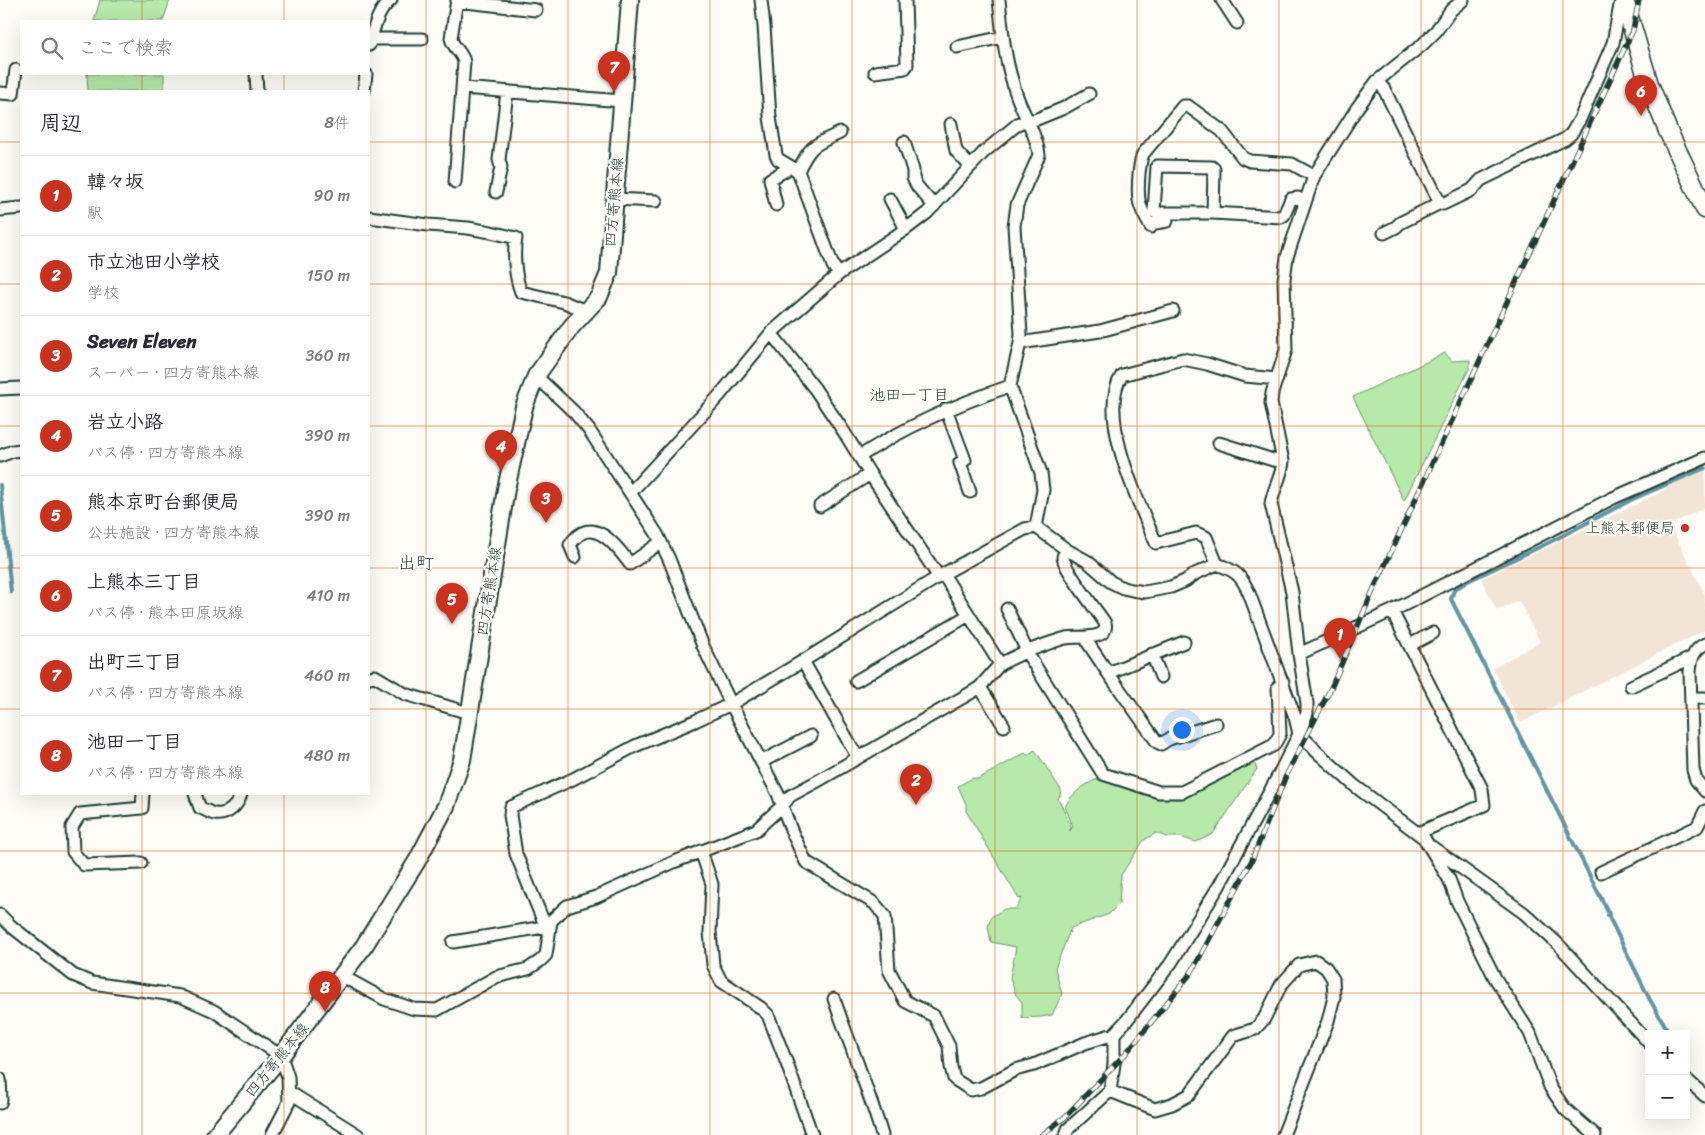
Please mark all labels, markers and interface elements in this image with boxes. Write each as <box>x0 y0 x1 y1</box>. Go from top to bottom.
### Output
search box <box>20 20 370 75</box>
text: ここで検索 <box>78 31 173 64</box>
icon: search <box>38 34 66 62</box>
pin: 7 <box>598 51 630 92</box>
pin: 6 <box>1625 75 1657 116</box>
text: 周辺 <box>40 104 82 142</box>
text: 8件 <box>324 108 350 137</box>
street label: 四方寄熊本線 <box>597 156 631 248</box>
text: 韓々坂 <box>87 165 144 198</box>
text: 1 <box>53 181 59 210</box>
text: 90 m <box>314 181 350 210</box>
text: 駅 <box>87 198 103 227</box>
text: 市立池田小学校 <box>87 245 220 278</box>
text: 2 <box>51 261 61 290</box>
text: 150 m <box>307 261 350 290</box>
text: 学校 <box>87 278 119 307</box>
text: Seven Eleven <box>87 325 196 358</box>
text: 3 <box>52 341 60 370</box>
text: 360 m <box>306 341 350 370</box>
text: スーパー · 四方寄熊本線 <box>87 358 259 387</box>
district label: 池田一丁目 <box>869 380 949 409</box>
text: 岩立小路 <box>87 405 163 438</box>
text: 4 <box>51 421 61 450</box>
text: 390 m <box>305 421 350 450</box>
pin: 4 <box>485 430 517 471</box>
text: バス停 · 四方寄熊本線 <box>87 438 244 467</box>
pin: 3 <box>530 482 562 523</box>
text: 熊本京町台郵便局 <box>87 485 239 518</box>
text: 5 <box>51 501 61 530</box>
text: 390 m <box>305 501 350 530</box>
place label: 上熊本郵便局 <box>1585 515 1675 541</box>
text: 公共施設 · 四方寄熊本線 <box>87 518 260 547</box>
marker: 上熊本郵便局 <box>1679 522 1691 534</box>
street label: 四方寄熊本線 <box>469 545 509 637</box>
district label: 出町 <box>398 547 434 579</box>
text: 上熊本三丁目 <box>87 565 201 598</box>
text: 6 <box>51 581 61 610</box>
text: 410 m <box>307 581 350 610</box>
pin: 5 <box>436 583 468 624</box>
text: バス停 · 熊本田原坂線 <box>87 598 244 627</box>
pin: 1 <box>1324 618 1356 659</box>
text: 出町三丁目 <box>87 645 182 678</box>
text: 7 <box>51 661 61 690</box>
text: 460 m <box>304 661 350 690</box>
text: バス停 · 四方寄熊本線 <box>87 678 244 707</box>
your location <box>1169 717 1195 743</box>
text: 池田一丁目 <box>87 725 182 758</box>
text: 8 <box>51 741 61 770</box>
text: 480 m <box>304 741 350 770</box>
text: バス停 · 四方寄熊本線 <box>87 758 244 787</box>
pin: 2 <box>900 764 932 805</box>
pin: 8 <box>309 971 341 1012</box>
street label: 四方寄熊本線 <box>239 1017 315 1103</box>
map controls <box>1645 1030 1690 1120</box>
button: + <box>1645 1030 1690 1075</box>
button: − <box>1645 1075 1690 1120</box>

